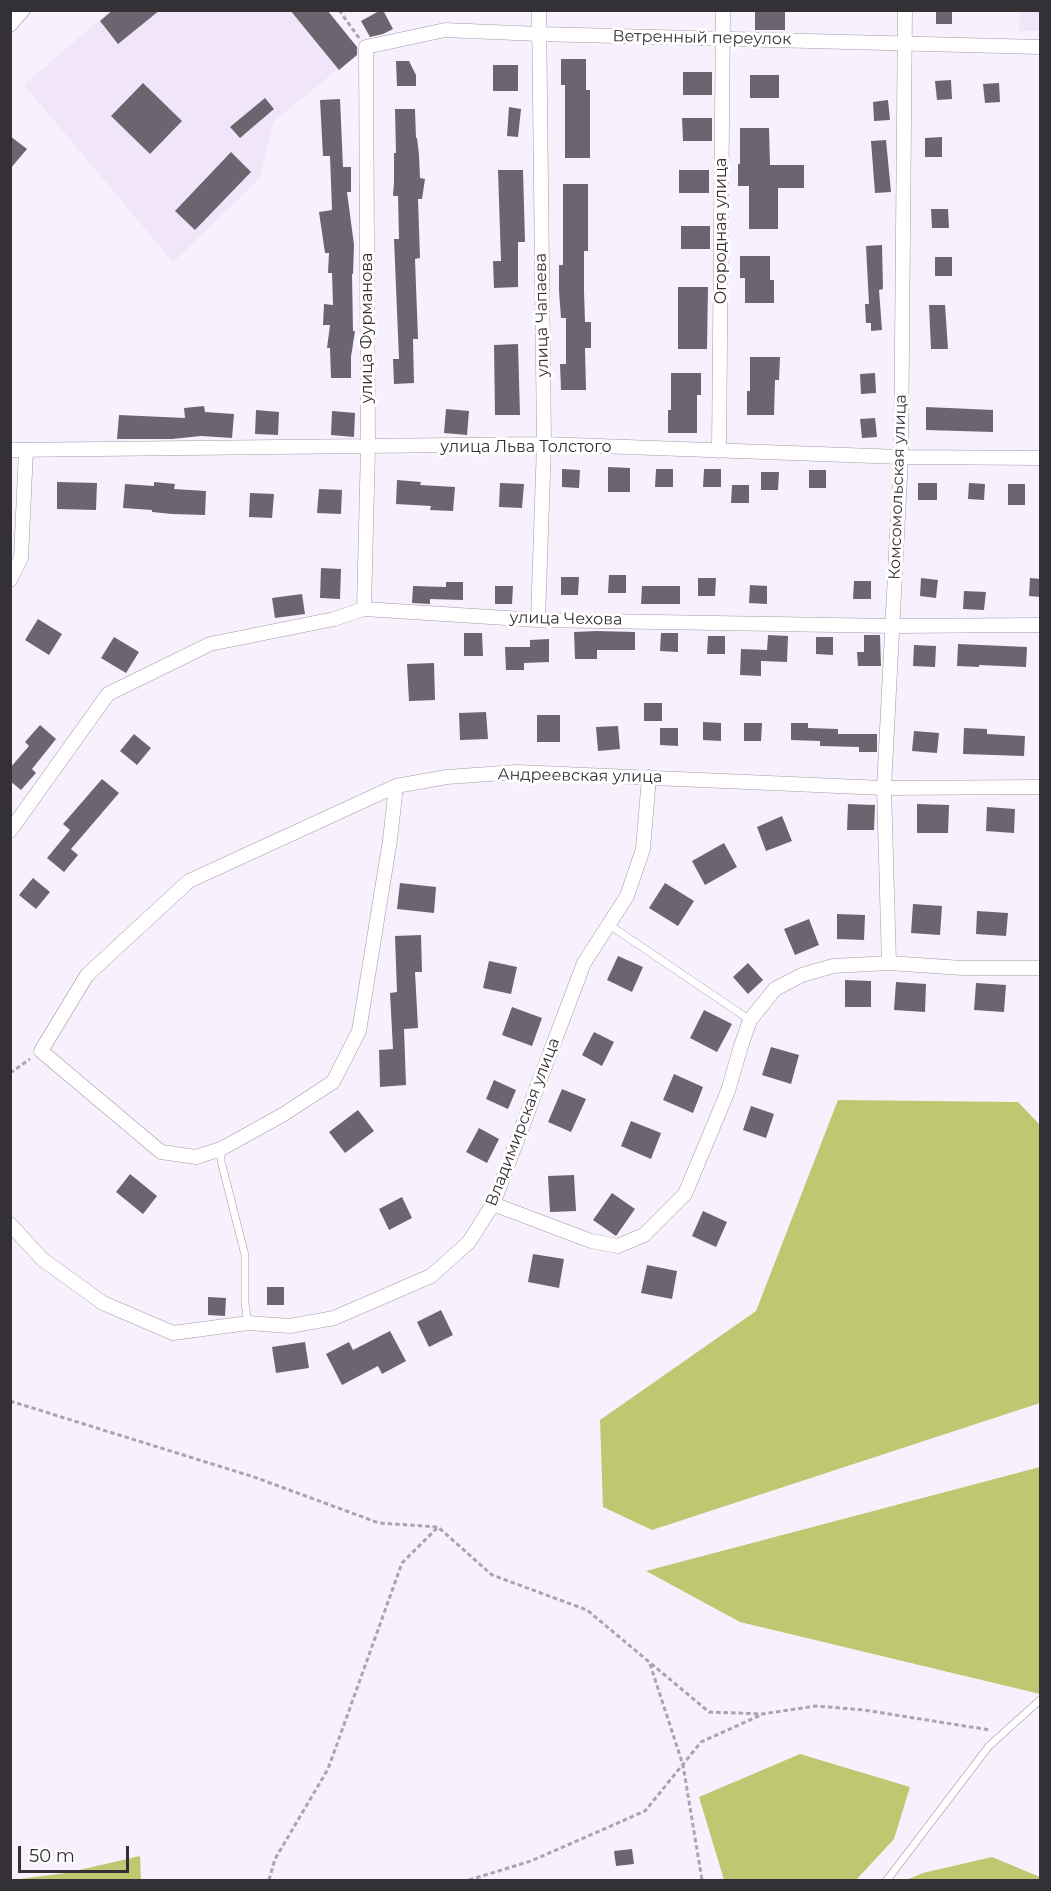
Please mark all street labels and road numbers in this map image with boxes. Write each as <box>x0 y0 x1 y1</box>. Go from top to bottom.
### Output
street label: Ветренный переулок <box>612 27 792 49</box>
street label: Огородная улица <box>711 158 731 304</box>
street label: улица Фурманова <box>357 253 377 403</box>
street label: улица Чапаева <box>531 253 553 377</box>
street label: Комсомольская улица <box>885 394 911 580</box>
street label: улица Льва Толстого <box>440 437 612 457</box>
street label: улица Чехова <box>510 608 622 630</box>
street label: Андреевская улица <box>497 765 663 787</box>
street label: Владимирская улица <box>482 1035 564 1209</box>

